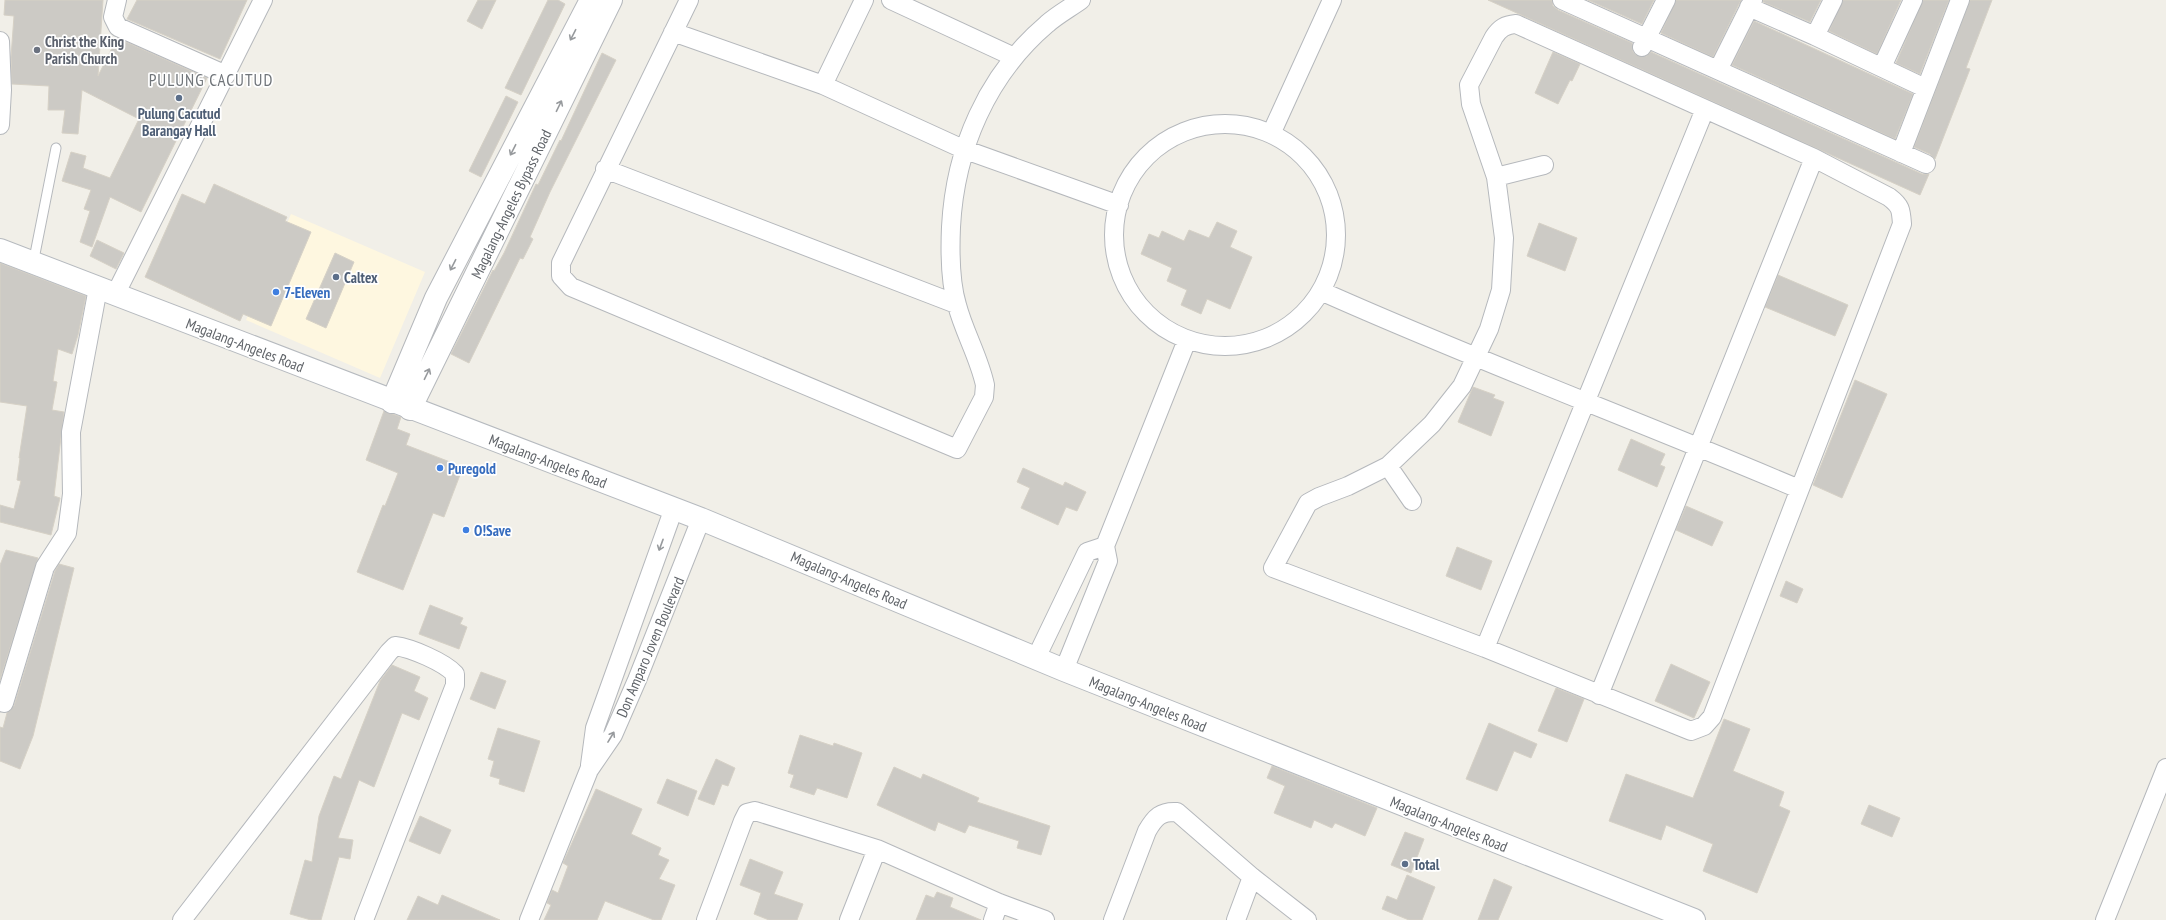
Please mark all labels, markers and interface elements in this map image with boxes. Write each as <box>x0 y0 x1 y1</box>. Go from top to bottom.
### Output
one-way arrow <box>569 28 577 40</box>
place label: Christ the King Parish Church <box>45 32 125 68</box>
marker: Christ the King Parish Church <box>32 45 42 55</box>
district label: PULUNG CACUTUD <box>149 69 273 91</box>
marker: Pulung Cacutud Barangay Hall <box>174 93 184 103</box>
one-way arrow <box>556 100 563 112</box>
place label: Pulung Cacutud Barangay Hall <box>138 104 221 140</box>
street label: Magalang-Angeles Bypass Road <box>467 126 555 282</box>
one-way arrow <box>509 144 517 156</box>
one-way arrow <box>449 259 457 271</box>
place label: Caltex <box>344 268 378 287</box>
marker: Caltex <box>331 272 341 282</box>
place label: 7-Eleven <box>284 283 331 302</box>
marker: 7-Eleven <box>271 287 281 297</box>
street label: Magalang-Angeles Road <box>183 314 307 376</box>
one-way arrow <box>424 368 431 380</box>
street label: Magalang-Angeles Road <box>486 430 610 492</box>
place label: Puregold <box>448 459 496 478</box>
marker: Puregold <box>435 463 445 473</box>
place label: O!Save <box>474 521 511 540</box>
marker: O!Save <box>461 525 471 535</box>
one-way arrow <box>657 538 664 551</box>
street label: Magalang-Angeles Road <box>788 547 910 613</box>
street label: Don Amparo Joven Boulevard <box>612 574 688 720</box>
street label: Magalang-Angeles Road <box>1087 672 1209 736</box>
one-way arrow <box>607 732 615 743</box>
street label: Magalang-Angeles Road <box>1388 792 1510 856</box>
place label: Total <box>1413 855 1440 874</box>
marker: Total <box>1400 859 1410 869</box>

